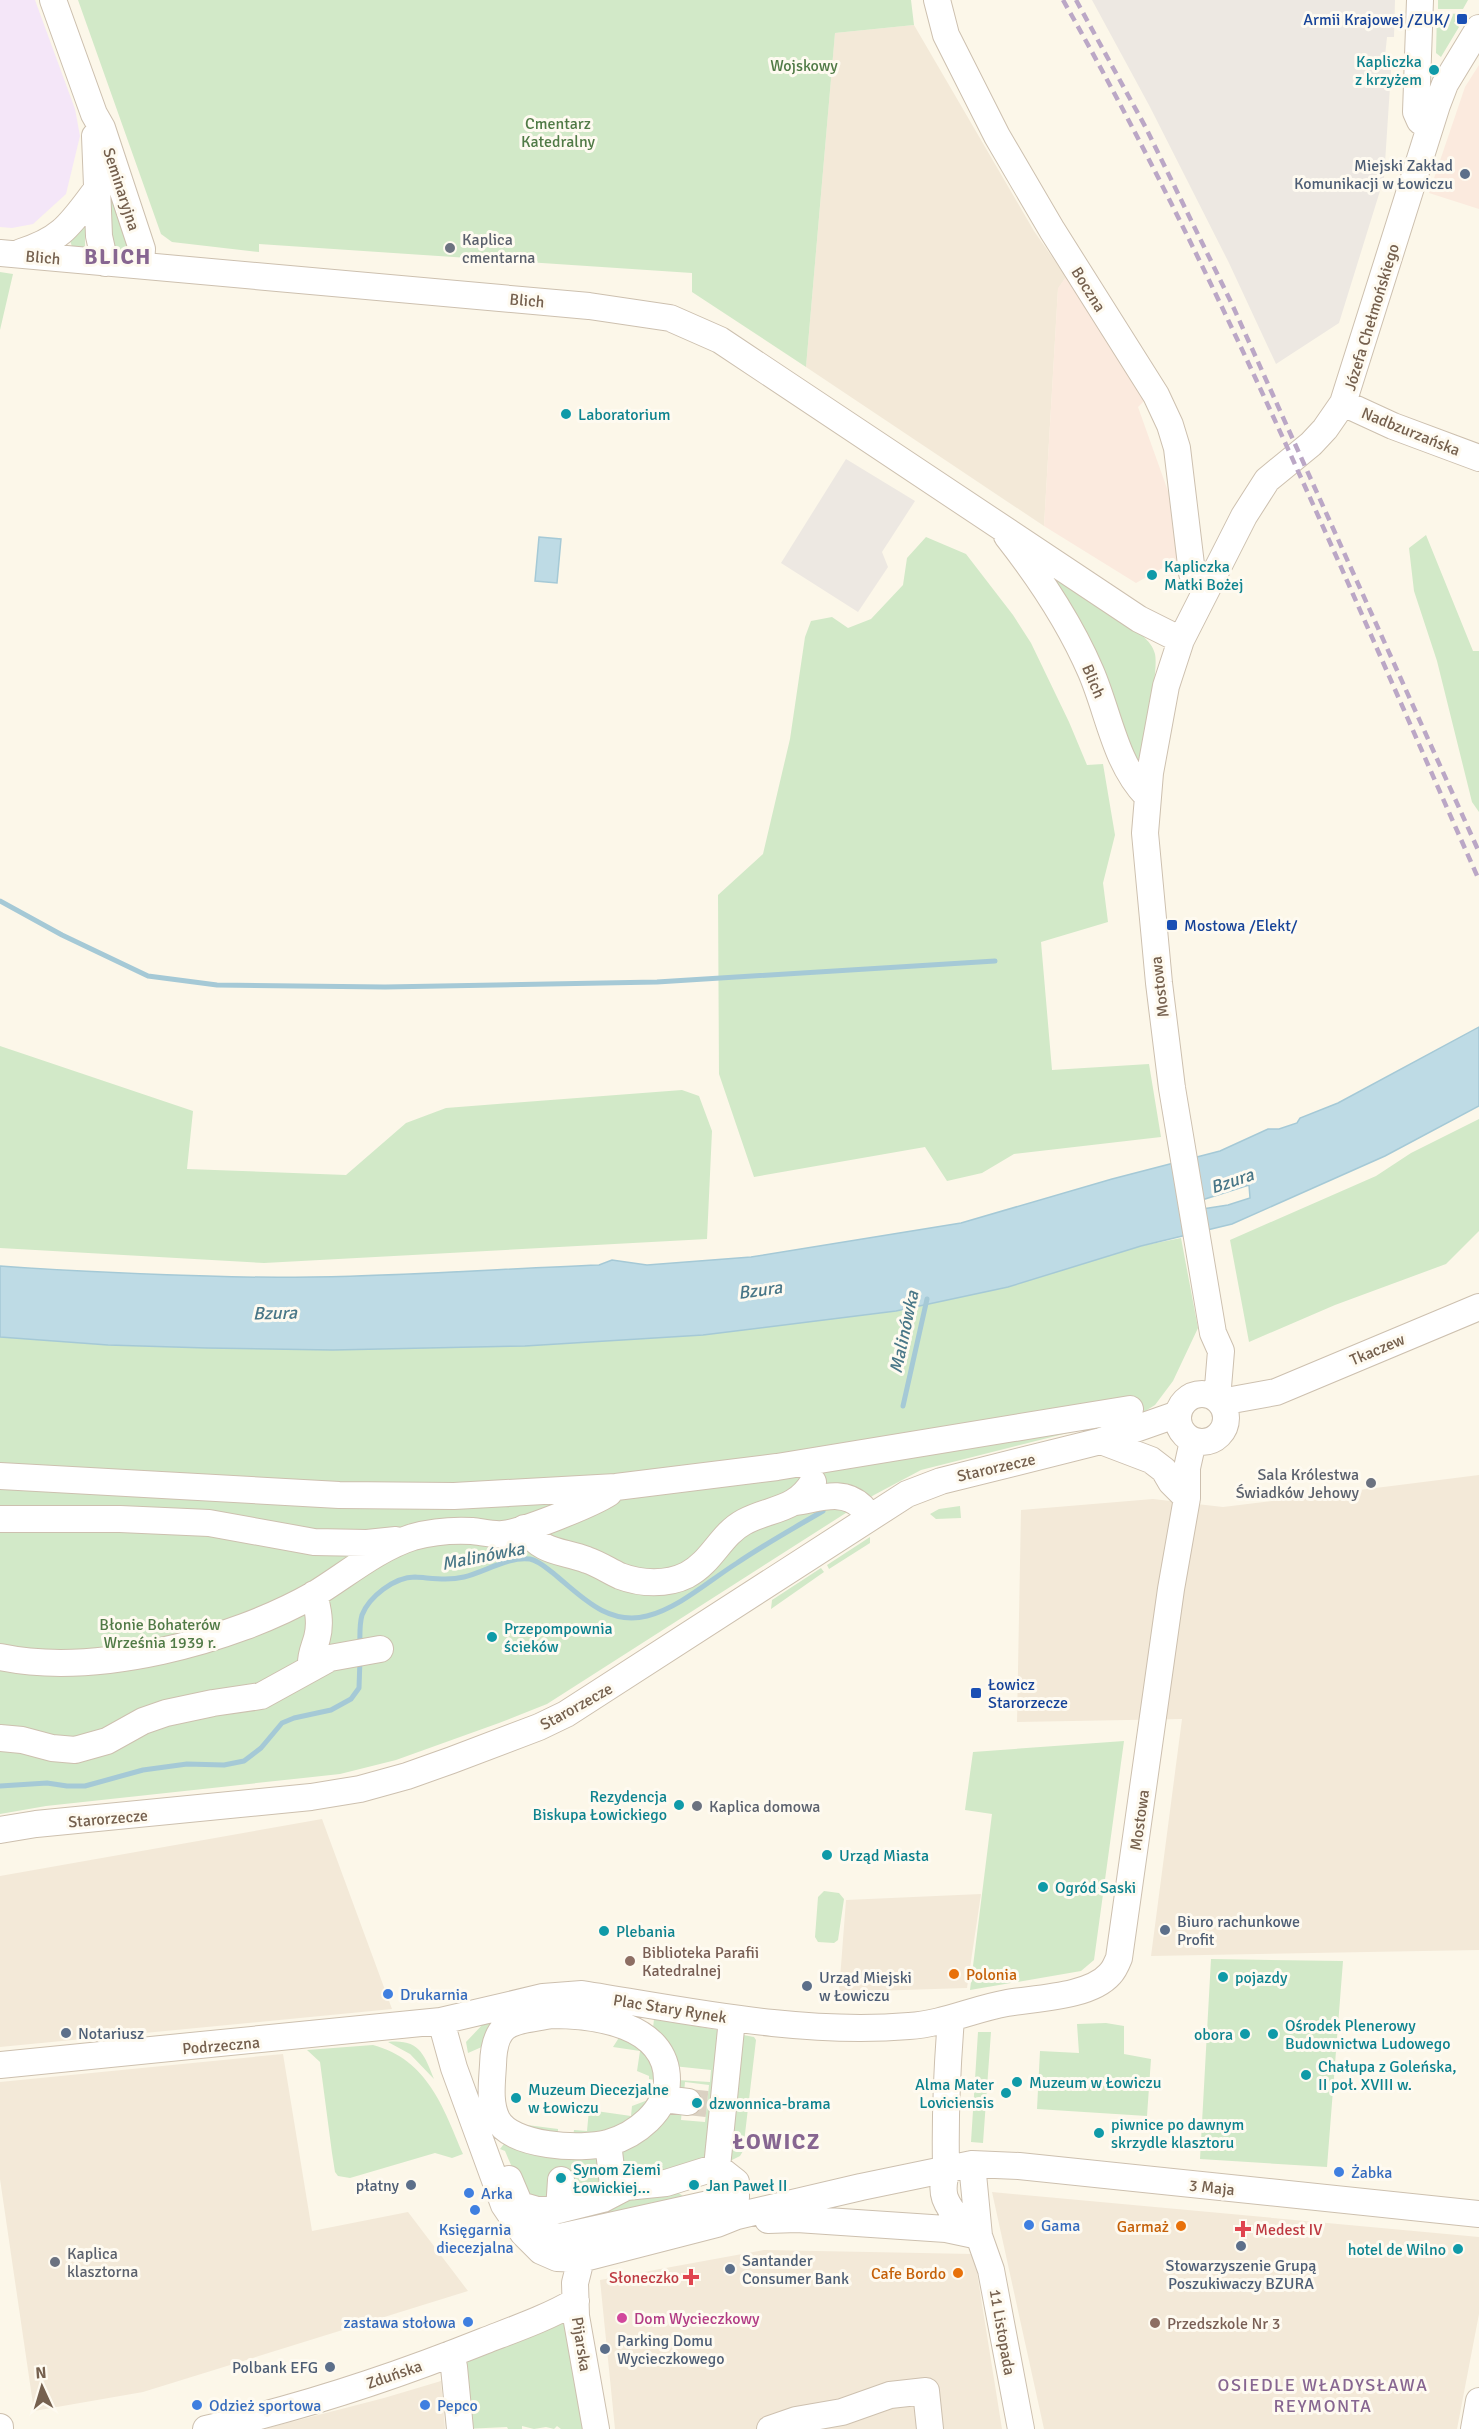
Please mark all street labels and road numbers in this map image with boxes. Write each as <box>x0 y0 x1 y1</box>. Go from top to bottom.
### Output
street label: Seminaryjna <box>98 145 144 233</box>
street label: Józefa Chełmońskiego <box>1340 241 1404 393</box>
street label: Blich <box>25 247 61 269</box>
street label: Boczna <box>1067 263 1110 316</box>
street label: Blich <box>509 290 545 312</box>
street label: Nadbzurzańska <box>1358 403 1463 461</box>
street label: Blich <box>1077 661 1109 701</box>
street label: Mostowa <box>1146 955 1174 1019</box>
street label: Tkaczew <box>1347 1329 1408 1370</box>
street label: Starorzecze <box>955 1449 1037 1487</box>
street label: Starorzecze <box>537 1679 616 1735</box>
street label: Mostowa <box>1126 1788 1154 1852</box>
street label: Starorzecze <box>67 1806 149 1832</box>
street label: Plac Stary Rynek <box>612 1990 728 2028</box>
street label: Podrzeczna <box>181 2033 261 2059</box>
street label: 3 Maja <box>1188 2176 1236 2200</box>
street label: 11 Listopada <box>985 2288 1019 2377</box>
street label: Pijarska <box>567 2315 595 2373</box>
street label: Zduńska <box>364 2356 425 2394</box>

